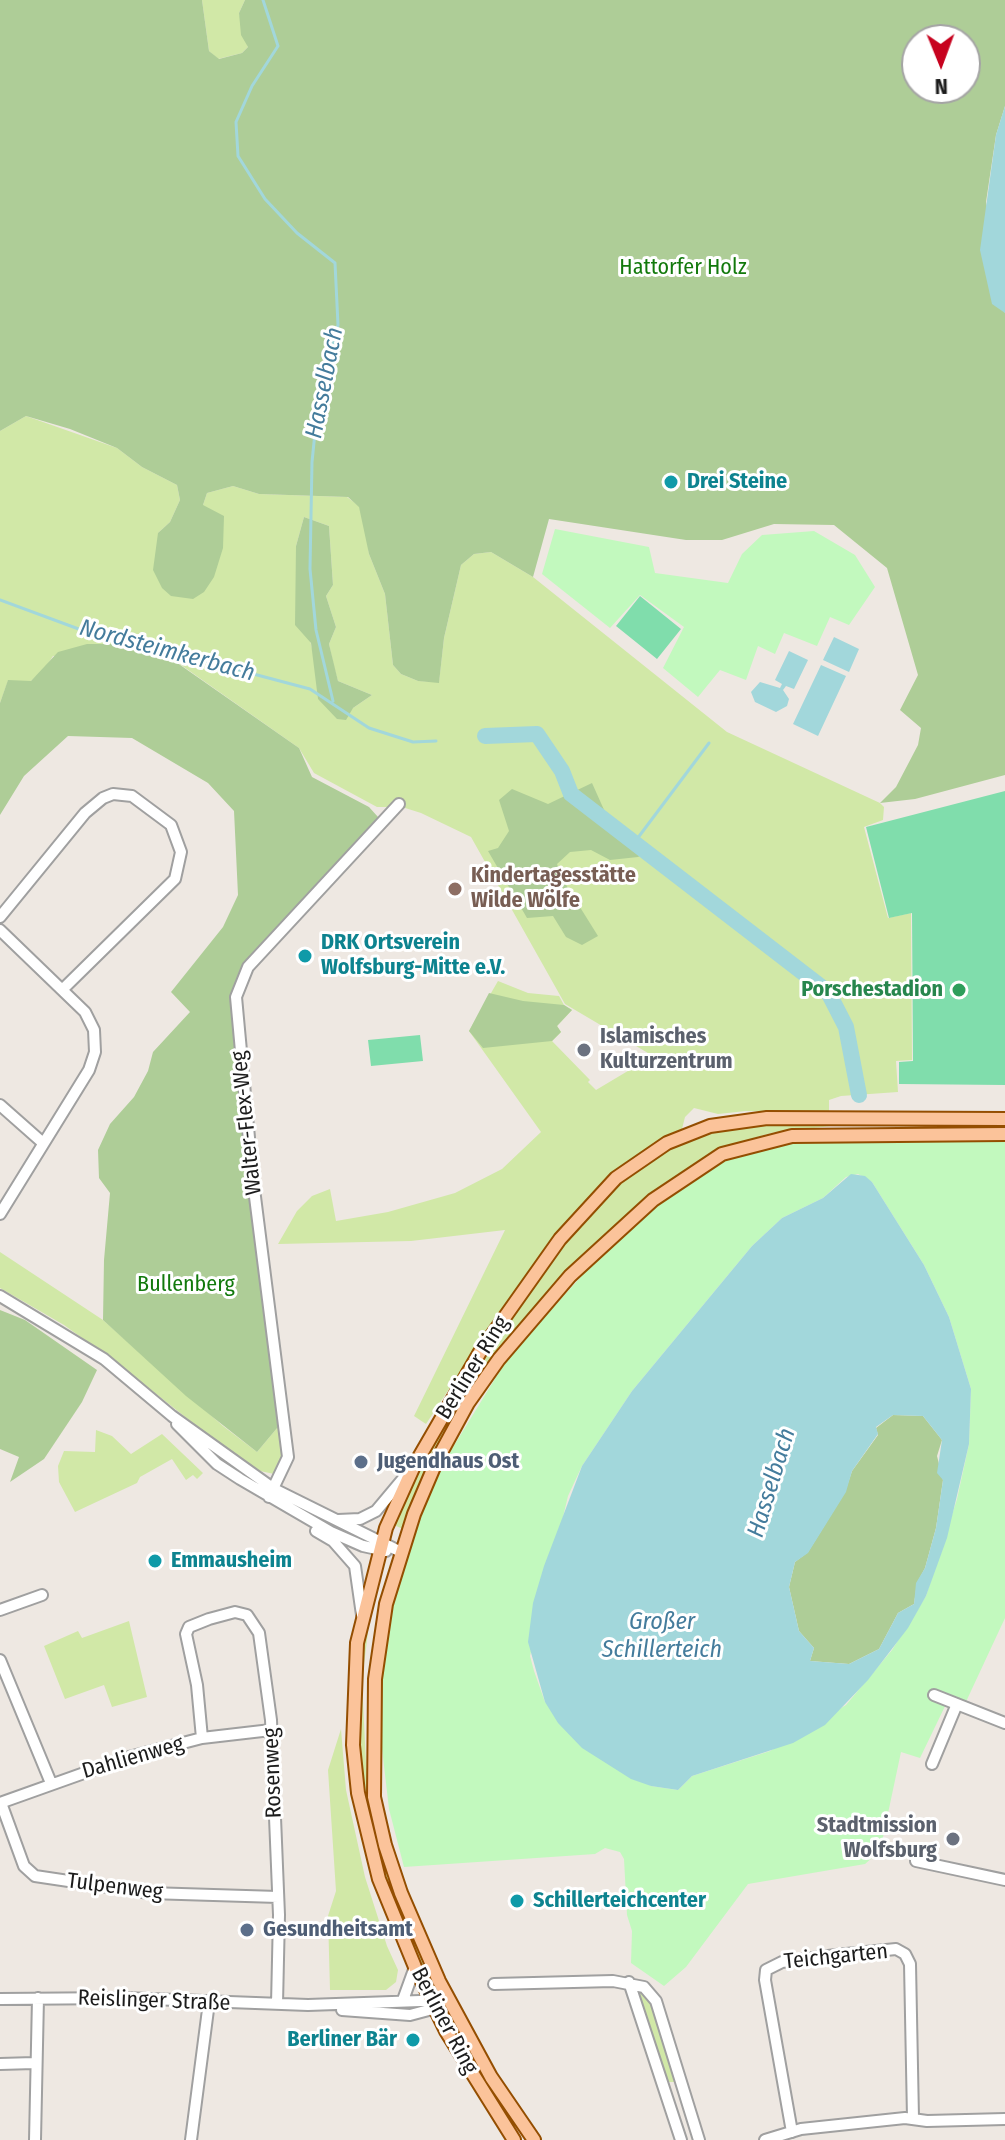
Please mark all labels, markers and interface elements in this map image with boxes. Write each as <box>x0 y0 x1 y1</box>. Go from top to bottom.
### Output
north arrow <box>901 24 981 104</box>
text: N <box>935 73 948 100</box>
park label: Hattorfer Holz <box>619 255 747 281</box>
water label: Hasselbach <box>300 325 350 441</box>
place label: Drei Steine <box>687 469 787 495</box>
marker: Drei Steine <box>662 473 680 491</box>
water label: Nordsteimkerbach <box>76 614 258 688</box>
place label: Kindertagesstätte Wilde Wölfe <box>471 863 636 914</box>
marker: Kindertagesstätte Wilde Wölfe <box>446 880 464 898</box>
place label: DRK Ortsverein Wolfsburg-Mitte e.V. <box>321 930 505 982</box>
marker: DRK Ortsverein Wolfsburg-Mitte e.V. <box>296 947 314 965</box>
place label: Porschestadion <box>801 977 943 1003</box>
marker: Porschestadion <box>950 981 968 999</box>
place label: Islamisches Kulturzentrum <box>600 1024 733 1076</box>
marker: Islamisches Kulturzentrum <box>575 1041 593 1059</box>
street label: Walter-Flex-Weg <box>226 1049 268 1197</box>
park label: Bullenberg <box>137 1272 235 1298</box>
street label: Berliner Ring <box>431 1312 515 1424</box>
water label: Hasselbach <box>742 1425 802 1541</box>
place label: Jugendhaus Ost <box>377 1449 519 1475</box>
marker: Jugendhaus Ost <box>352 1453 370 1471</box>
place label: Emmausheim <box>171 1548 292 1574</box>
marker: Emmausheim <box>146 1552 164 1570</box>
water label: Großer Schillerteich <box>602 1608 722 1664</box>
street label: Rosenweg <box>258 1727 288 1819</box>
street label: Dahlienweg <box>79 1731 187 1785</box>
place label: Stadtmission Wolfsburg <box>817 1813 937 1864</box>
marker: Stadtmission Wolfsburg <box>944 1830 962 1848</box>
street label: Tulpenweg <box>66 1868 164 1906</box>
place label: Schillerteichcenter <box>533 1888 706 1914</box>
marker: Schillerteichcenter <box>508 1892 526 1910</box>
place label: Gesundheitsamt <box>263 1917 413 1943</box>
marker: Gesundheitsamt <box>238 1921 256 1939</box>
street label: Teichgarten <box>783 1938 889 1976</box>
street label: Berliner Ring <box>405 1963 483 2079</box>
street label: Reislinger Straße <box>77 1985 231 2017</box>
place label: Berliner Bär <box>287 2027 397 2053</box>
marker: Berliner Bär <box>404 2031 422 2049</box>

